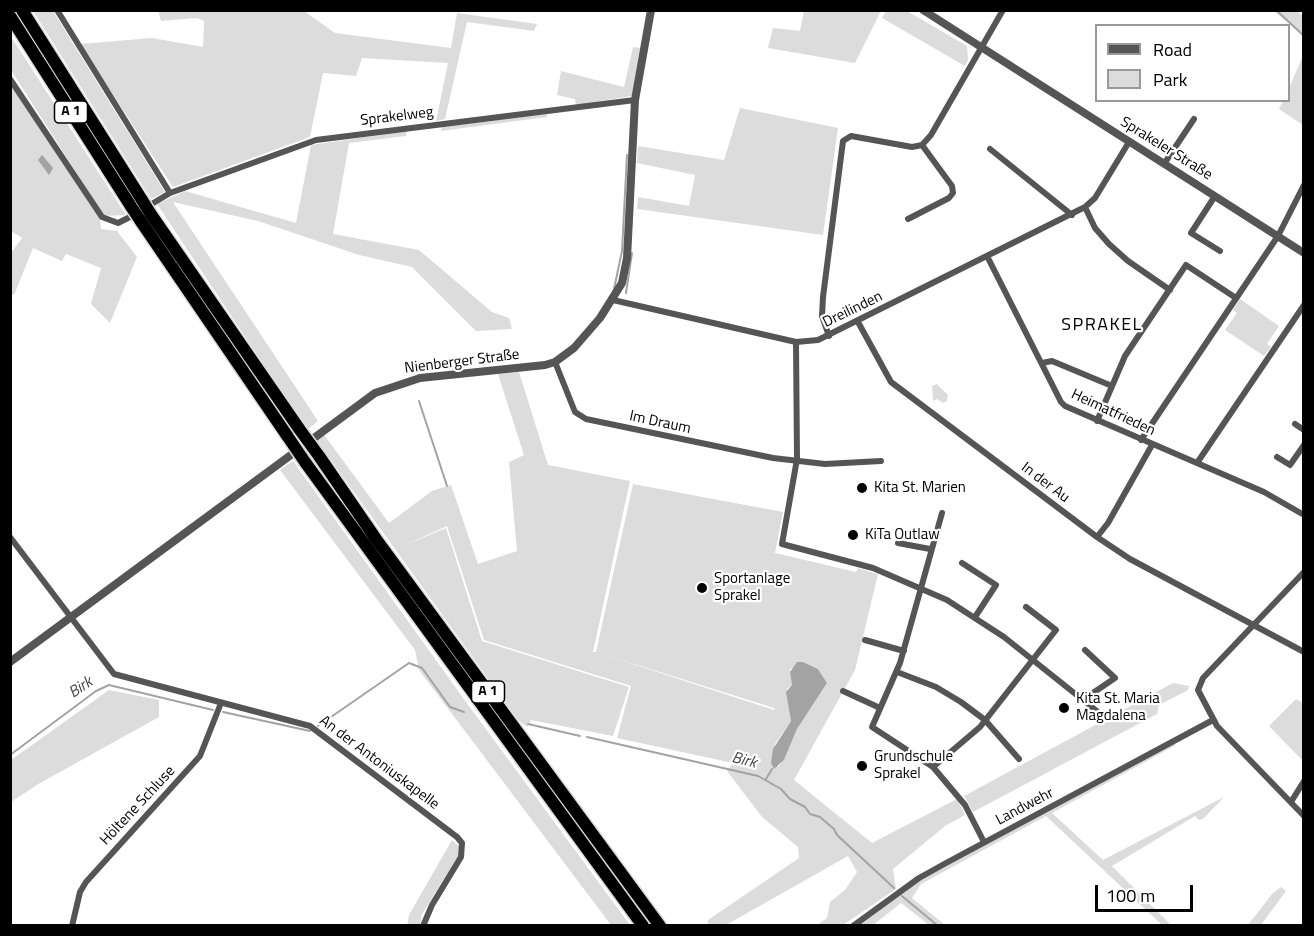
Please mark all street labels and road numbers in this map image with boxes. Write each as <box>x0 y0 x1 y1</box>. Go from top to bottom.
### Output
road number: A 1 <box>54 101 88 123</box>
street label: Sprakelweg <box>359 104 435 130</box>
street label: Sprakeler Straße <box>1117 114 1215 184</box>
street label: Dreilinden <box>820 288 886 332</box>
street label: Nienberger Straße <box>404 346 520 378</box>
street label: Heimatfrieden <box>1068 386 1158 440</box>
street label: Im Draum <box>628 408 692 438</box>
street label: In der Au <box>1017 459 1073 507</box>
road number: A 1 <box>472 681 504 703</box>
street label: An der Antoniuskapelle <box>316 712 442 814</box>
street label: Höltene Schluse <box>97 763 179 849</box>
street label: Landwehr <box>993 784 1057 830</box>

